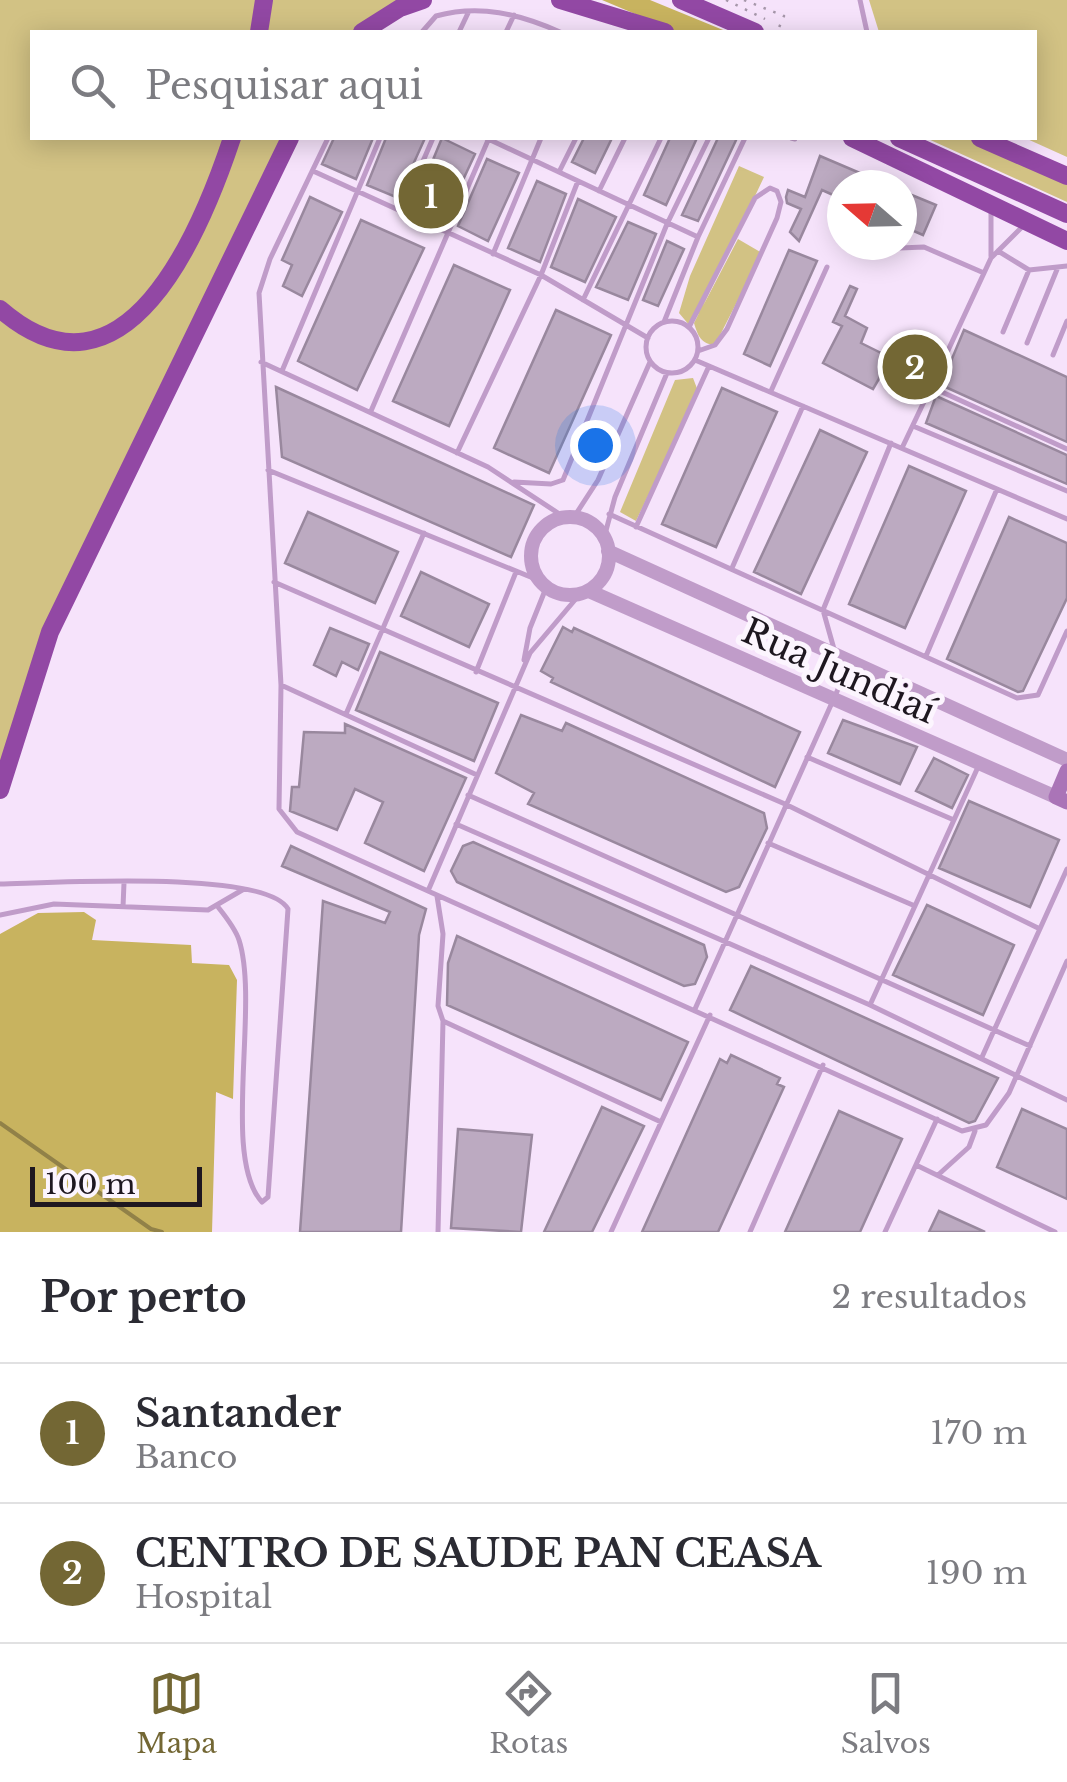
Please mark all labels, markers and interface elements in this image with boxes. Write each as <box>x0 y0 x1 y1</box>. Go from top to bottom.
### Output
search box <box>30 30 1037 140</box>
icon: search <box>65 58 120 113</box>
text: Pesquisar aqui <box>145 62 423 109</box>
pin: 1 <box>398 158 464 234</box>
north arrow <box>827 170 917 260</box>
pin: 2 <box>882 330 948 404</box>
your location <box>570 420 621 471</box>
street label: Rua Jundiaí <box>736 609 943 732</box>
scale bar <box>30 1162 202 1206</box>
text: 100 m <box>45 1167 136 1202</box>
text: Por perto <box>40 1271 247 1323</box>
text: 2 resultados <box>832 1277 1027 1317</box>
text: Santander <box>135 1390 341 1437</box>
text: 1 <box>66 1413 79 1453</box>
text: 170 m <box>930 1413 1027 1453</box>
text: Banco <box>135 1437 237 1477</box>
text: CENTRO DE SAUDE PAN CEASA <box>135 1530 821 1577</box>
text: 2 <box>62 1553 83 1593</box>
text: 190 m <box>926 1553 1027 1593</box>
text: Hospital <box>135 1577 272 1617</box>
tab: Mapa <box>136 1666 217 1761</box>
tab: Rotas <box>489 1666 568 1761</box>
tab: Salvos <box>841 1666 931 1761</box>

